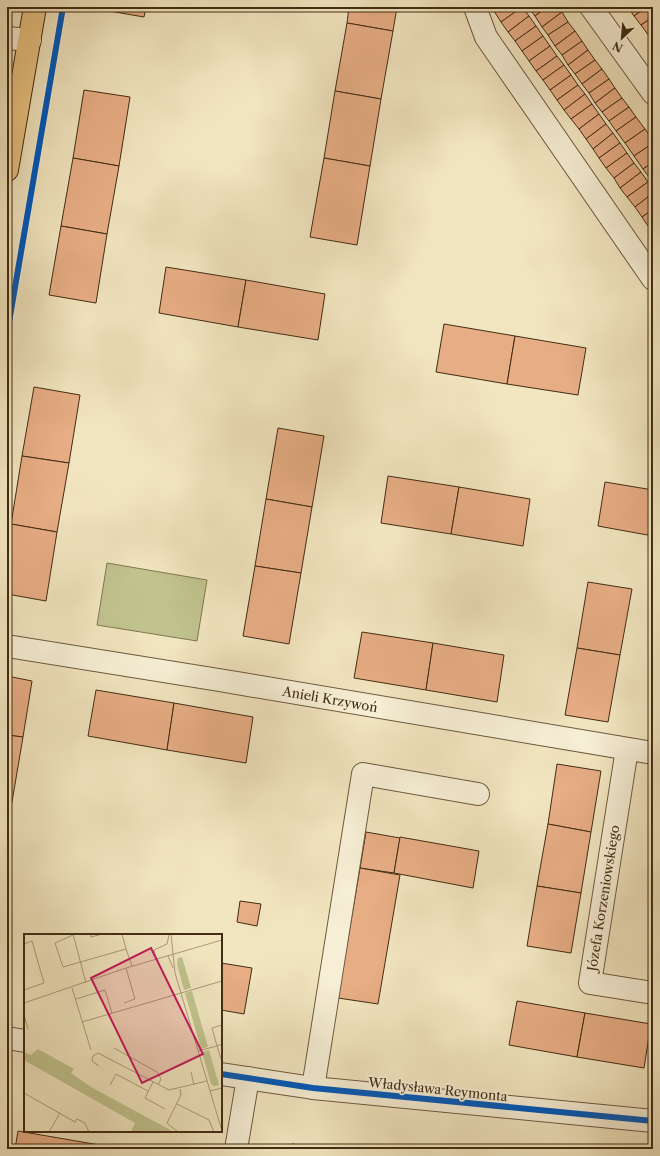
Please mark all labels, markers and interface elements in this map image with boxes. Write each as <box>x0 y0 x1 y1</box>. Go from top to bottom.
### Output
north arrow <box>602 18 642 58</box>
text: N <box>610 38 625 55</box>
street label: Anieli Krzywoń <box>280 683 379 715</box>
street label: Józefa Korzeniowskiego <box>583 824 622 974</box>
inset map <box>24 934 222 1132</box>
street label: Władysława Reymonta <box>366 1074 509 1104</box>

